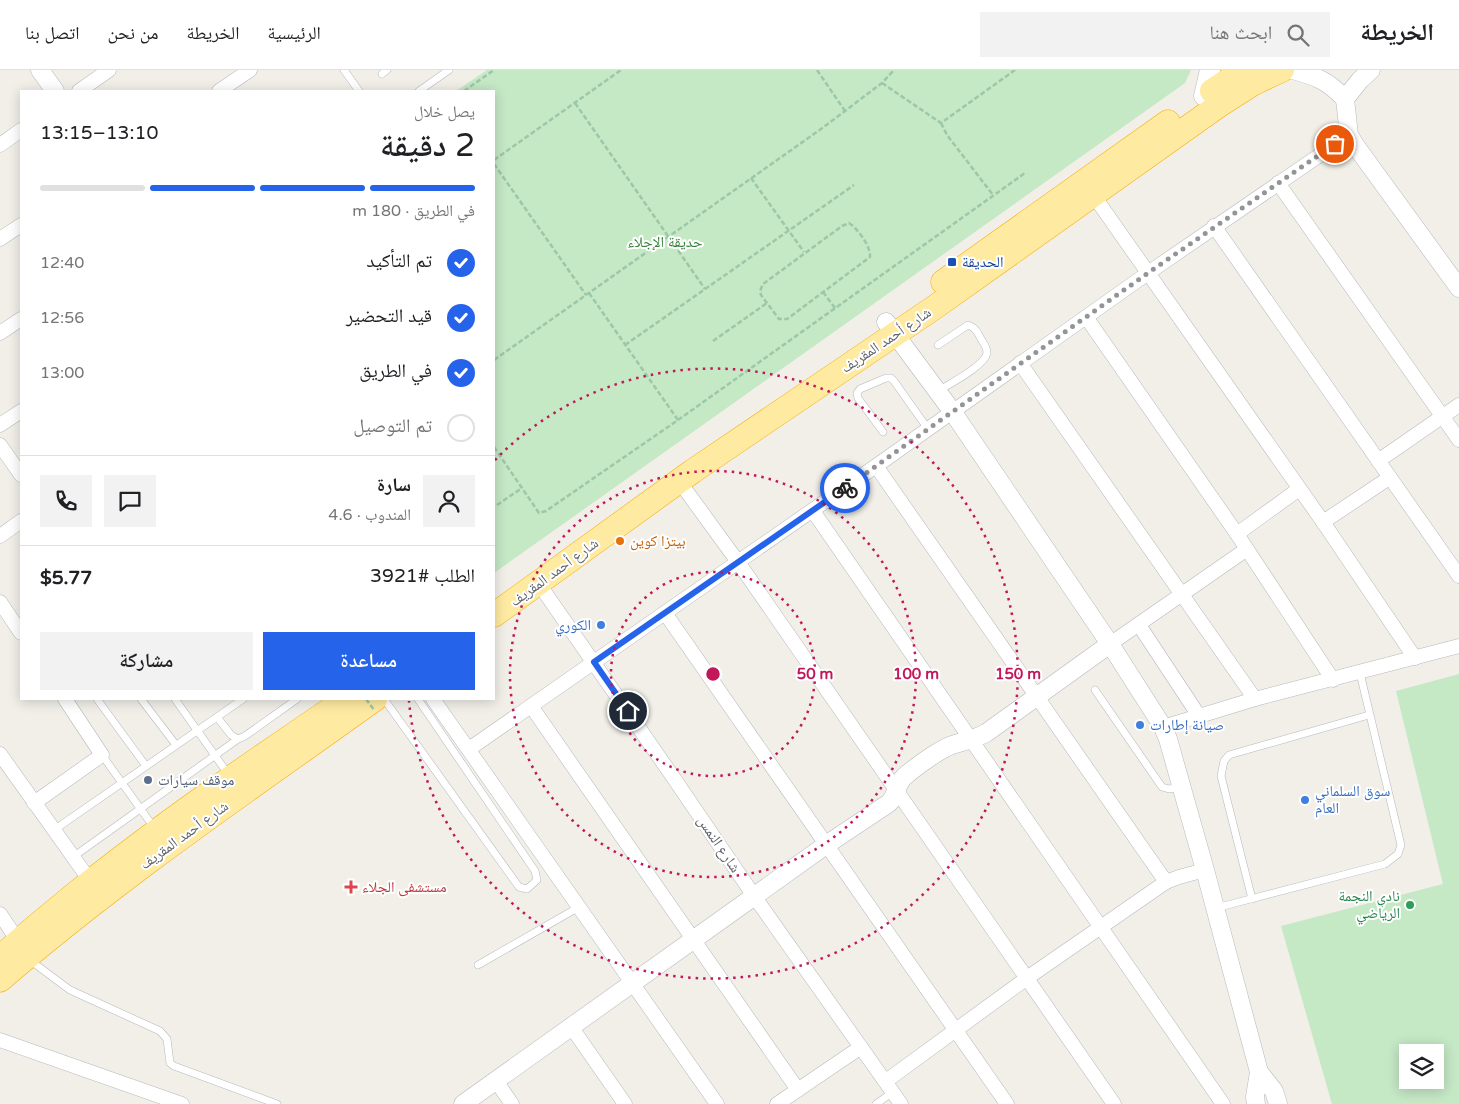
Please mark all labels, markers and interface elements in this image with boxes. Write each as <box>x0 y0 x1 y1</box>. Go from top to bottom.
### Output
search box <box>980 12 1330 57</box>
text: الخريطة <box>1360 18 1434 47</box>
icon: search <box>1284 21 1312 49</box>
text: اتصل بنا <box>25 22 80 44</box>
text: من نحن <box>108 22 158 44</box>
text: الخريطة <box>186 22 239 44</box>
text: الرئيسية <box>267 22 321 44</box>
text: ابحث هنا <box>1209 22 1272 44</box>
text: يصل خلال <box>414 102 475 122</box>
text: 13:10–13:15 <box>40 122 158 144</box>
pin <box>1314 123 1356 165</box>
text: 2 دقيقة <box>380 127 475 165</box>
icon: bag <box>1321 130 1349 158</box>
text: في الطريق · 180 m <box>352 201 475 221</box>
park label: حديقة الإجلاء <box>628 233 703 251</box>
icon: check <box>447 249 475 277</box>
text: تم التأكيد <box>367 250 432 272</box>
text: 12:40 <box>40 253 84 273</box>
place label: الحديقة <box>962 253 1004 271</box>
marker: الحديقة <box>946 256 958 268</box>
street label: شارع أحمد المقريف <box>837 303 935 378</box>
icon: check <box>447 304 475 332</box>
text: قيد التحضير <box>346 305 432 327</box>
text: 12:56 <box>40 308 84 328</box>
icon: check <box>447 359 475 387</box>
text: في الطريق <box>359 360 432 382</box>
text: 13:00 <box>40 363 84 383</box>
text: تم التوصيل <box>353 415 432 437</box>
courier <box>820 463 870 513</box>
text: سارة <box>377 474 411 496</box>
icon: bike <box>831 474 859 502</box>
button: phone <box>40 475 92 527</box>
button: chat <box>104 475 156 527</box>
button: person <box>423 475 475 527</box>
text: المندوب · 4.6 <box>328 505 411 525</box>
place label: بيتزا كوين <box>630 532 686 551</box>
street label: شارع أحمد المقريف <box>506 534 602 611</box>
marker: بيتزا كوين <box>614 535 626 547</box>
text: الطلب #3921 <box>370 565 475 587</box>
text: $5.77 <box>40 567 92 589</box>
place label: الكوري <box>555 616 591 637</box>
marker: الكوري <box>595 619 607 631</box>
button: مشاركة <box>40 632 253 690</box>
button: مساعدة <box>263 632 475 690</box>
centre of rings <box>704 665 722 683</box>
text: 50 m <box>797 665 833 683</box>
text: 100 m <box>893 665 939 683</box>
text: 150 m <box>995 665 1041 683</box>
pin <box>607 690 649 732</box>
icon: home <box>614 697 642 725</box>
place label: صيانة إطارات <box>1150 716 1224 735</box>
marker: صيانة إطارات <box>1134 719 1146 731</box>
place label: موقف سيارات <box>158 771 234 789</box>
marker: موقف سيارات <box>142 774 154 786</box>
place label: سوق السلماني العام <box>1315 782 1390 818</box>
marker: سوق السلماني العام <box>1299 794 1311 806</box>
street label: شارع أحمد المقريف <box>136 797 232 874</box>
street label: شارع النمس <box>693 812 745 877</box>
place label: مستشفى الجلاء <box>362 878 447 897</box>
marker: مستشفى الجلاء <box>344 880 358 894</box>
place label: نادي النجمة الرياضي <box>1339 887 1400 925</box>
marker: نادي النجمة الرياضي <box>1404 899 1416 911</box>
map controls <box>1399 1044 1444 1089</box>
button: layers <box>1399 1044 1444 1089</box>

